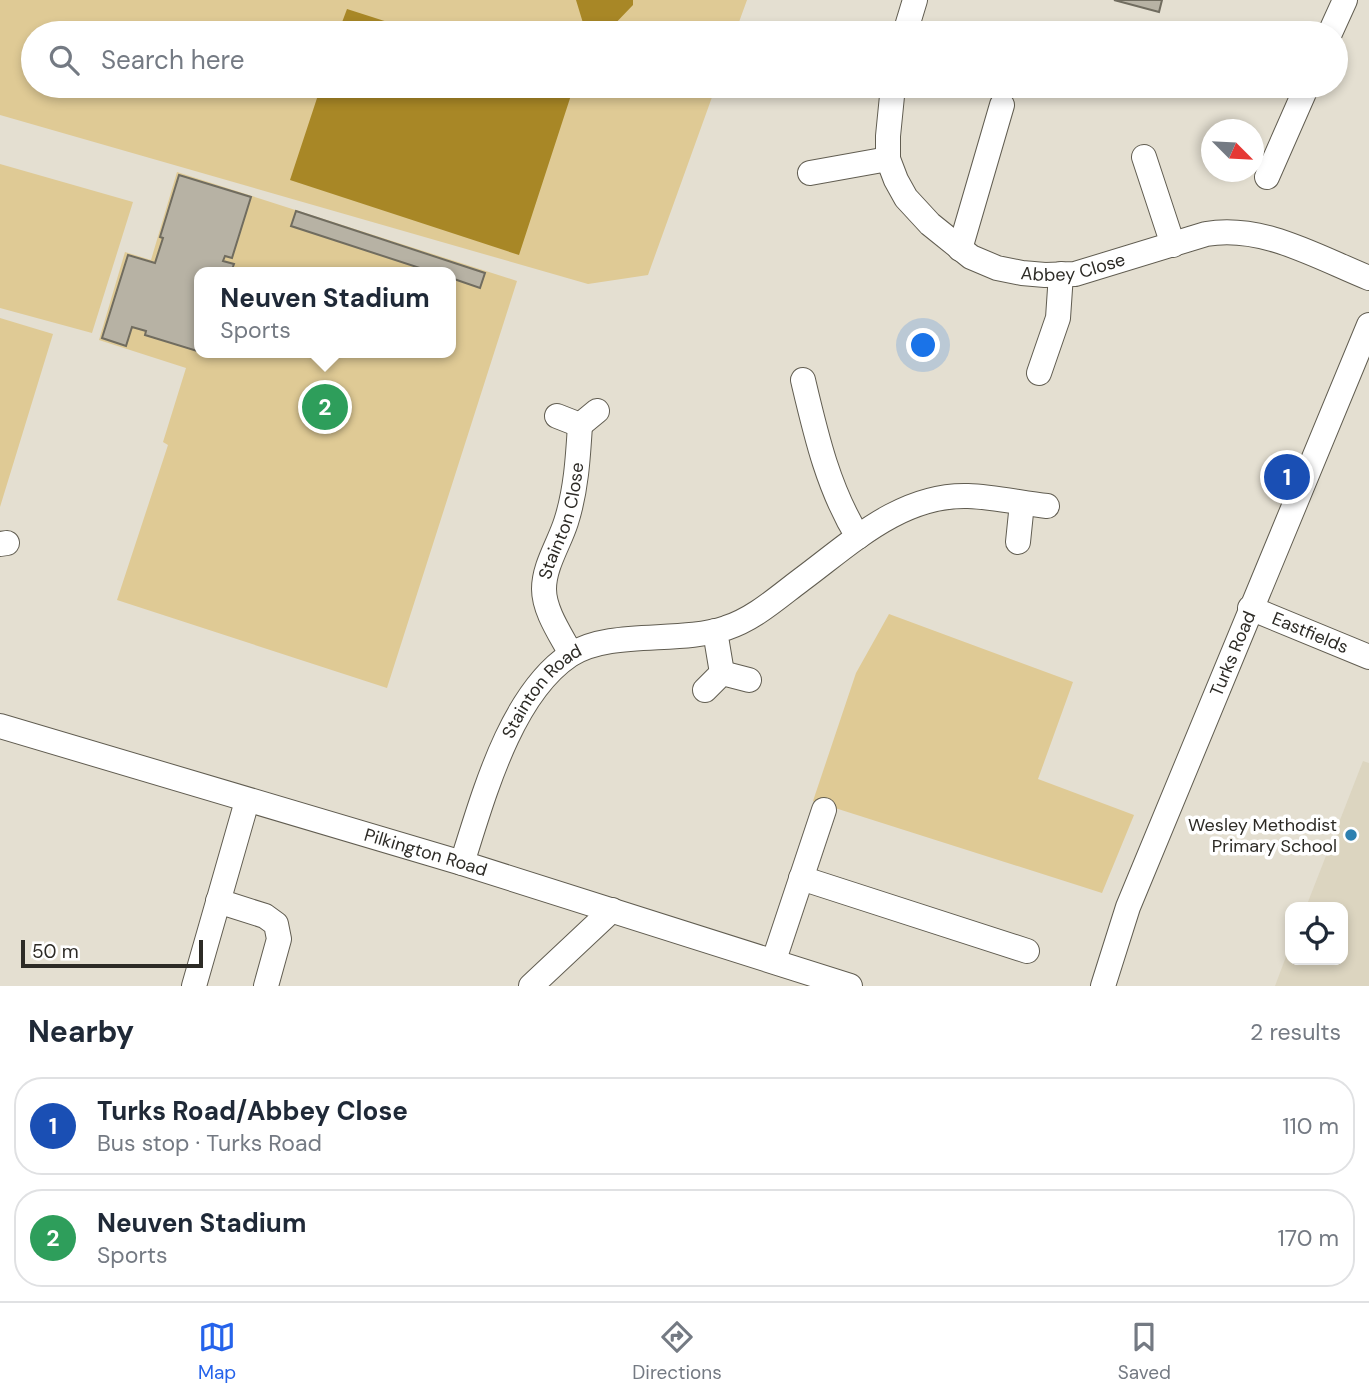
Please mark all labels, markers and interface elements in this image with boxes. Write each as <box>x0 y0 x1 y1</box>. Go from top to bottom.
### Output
search box <box>21 21 1348 98</box>
icon: search <box>45 41 83 79</box>
text: Search here <box>101 43 244 77</box>
north arrow <box>1201 119 1264 182</box>
street label: Abbey Close <box>1020 247 1128 287</box>
popup <box>194 267 456 358</box>
text: Neuven Stadium <box>220 281 430 315</box>
text: Sports <box>220 315 291 345</box>
your location <box>906 328 940 362</box>
pin: 2 <box>302 381 348 433</box>
pin: 1 <box>1264 451 1310 503</box>
street label: Stainton Close <box>533 461 589 582</box>
street label: Eastfields <box>1268 606 1352 659</box>
street label: Turks Road <box>1204 607 1261 700</box>
street label: Stainton Road <box>496 639 586 742</box>
place label: Wesley Methodist Primary School <box>1188 813 1337 858</box>
street label: Pilkington Road <box>361 823 490 882</box>
marker: Wesley Methodist Primary School <box>1343 827 1359 843</box>
map controls <box>1285 902 1348 965</box>
button: locate <box>1285 902 1348 965</box>
scale bar <box>21 937 203 969</box>
text: 50 m <box>32 939 79 964</box>
text: Nearby <box>28 1012 134 1051</box>
text: 2 results <box>1250 1017 1341 1047</box>
text: Turks Road/Abbey Close <box>97 1094 408 1128</box>
text: 1 <box>49 1111 57 1141</box>
text: 110 m <box>1282 1111 1339 1141</box>
text: Bus stop · Turks Road <box>97 1128 322 1158</box>
text: Neuven Stadium <box>97 1206 306 1240</box>
text: 2 <box>46 1223 60 1253</box>
text: 170 m <box>1278 1223 1339 1253</box>
text: Sports <box>97 1240 167 1270</box>
tab: Map <box>198 1318 236 1385</box>
tab: Directions <box>632 1318 722 1385</box>
tab: Saved <box>1118 1318 1171 1385</box>

